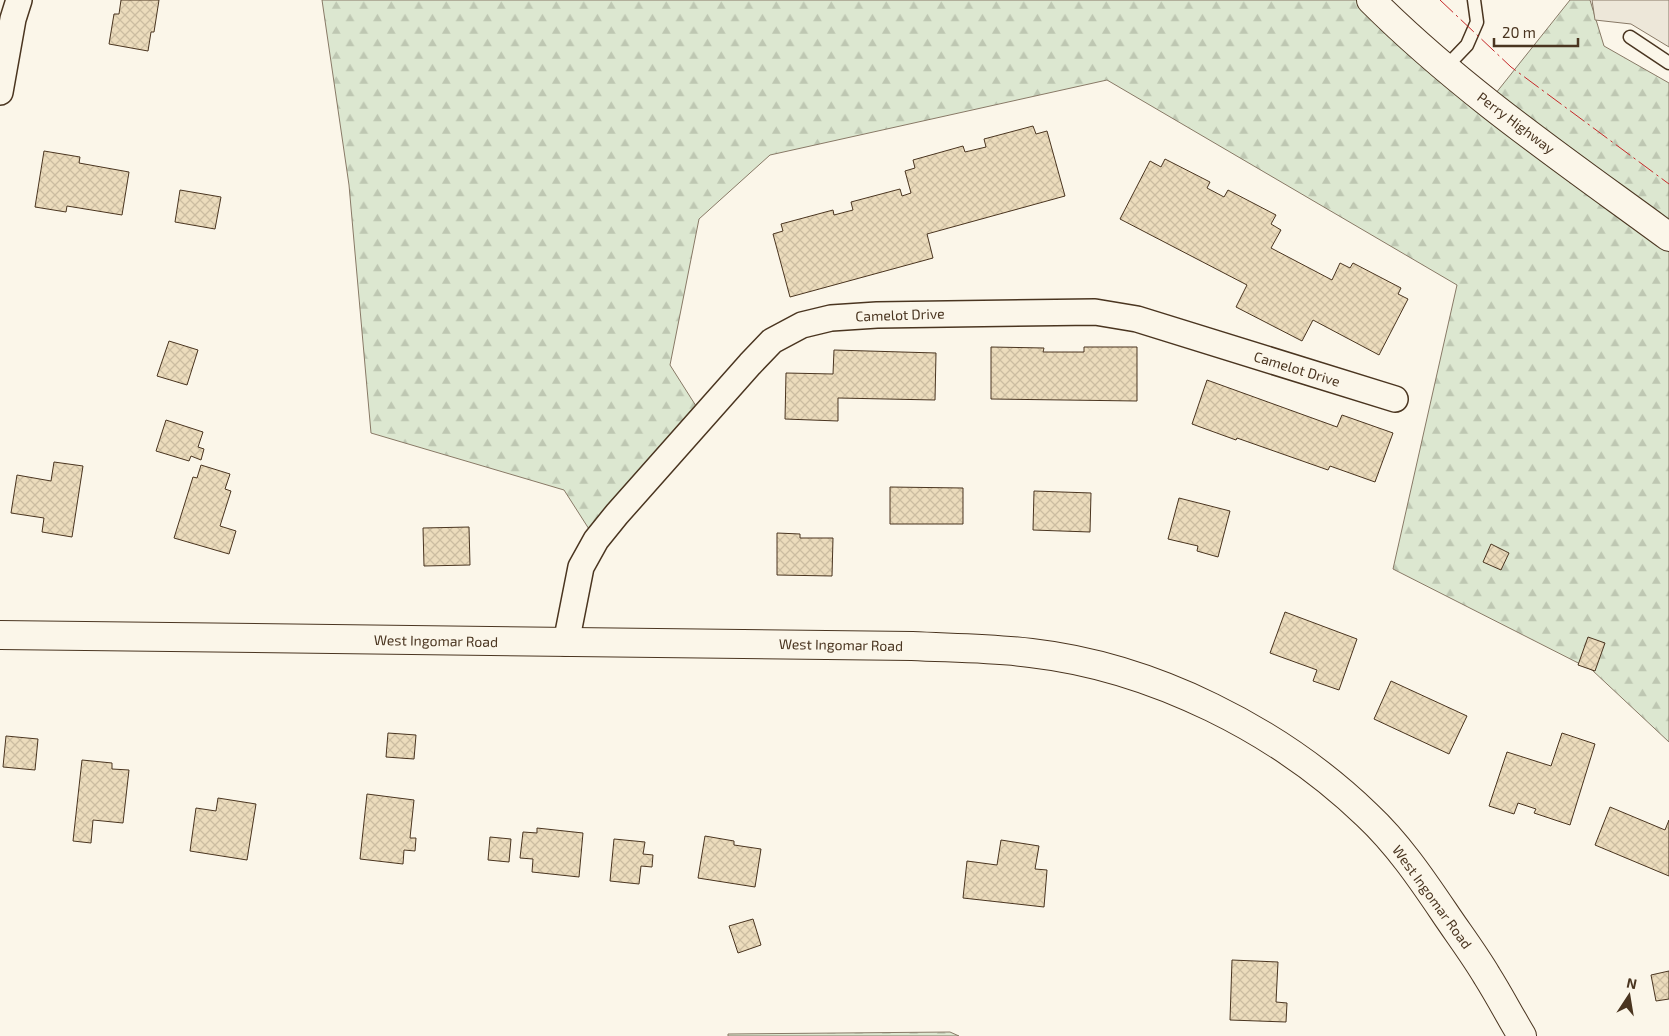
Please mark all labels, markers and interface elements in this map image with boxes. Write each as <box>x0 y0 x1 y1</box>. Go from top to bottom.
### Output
scale bar <box>1494 15 1578 47</box>
text: 20 m <box>1502 23 1536 41</box>
street label: Perry Highway <box>1474 88 1559 158</box>
street label: Camelot Drive <box>855 304 945 325</box>
street label: Camelot Drive <box>1252 347 1342 390</box>
street label: West Ingomar Road <box>374 631 498 650</box>
street label: West Ingomar Road <box>779 635 903 654</box>
street label: West Ingomar Road <box>1389 841 1476 952</box>
north arrow <box>1604 971 1654 1021</box>
text: N <box>1625 973 1639 992</box>

